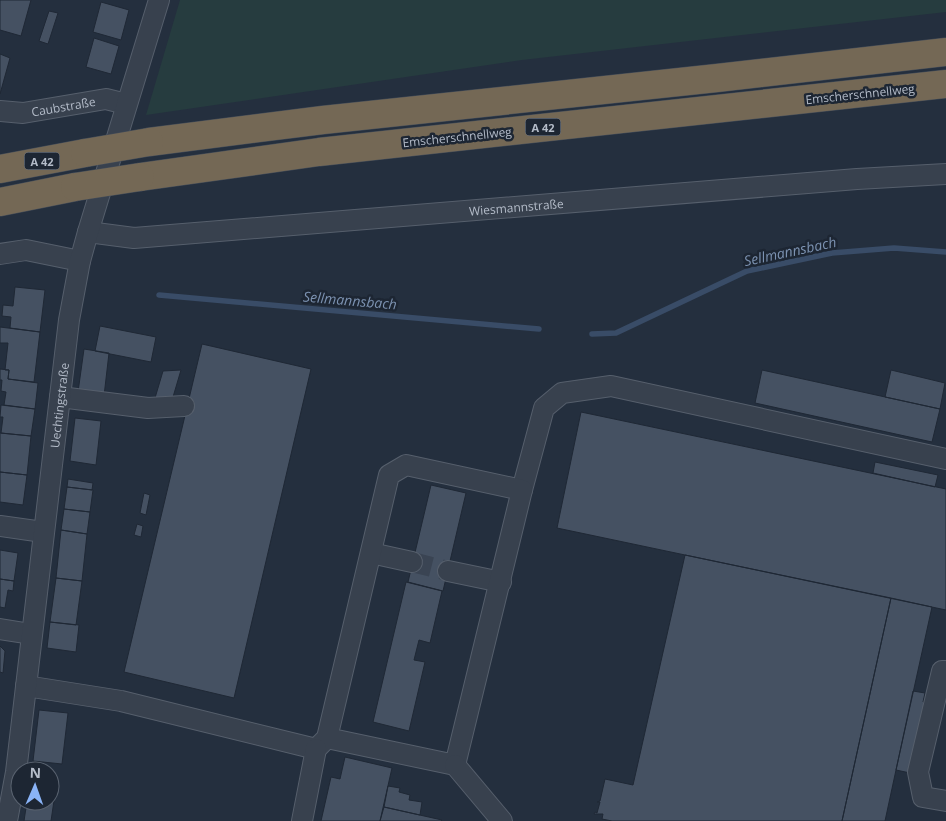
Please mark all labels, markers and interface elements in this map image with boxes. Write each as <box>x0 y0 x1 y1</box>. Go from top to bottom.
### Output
street label: Emscherschnellweg <box>805 80 916 108</box>
street label: Caubstraße <box>30 92 97 120</box>
road number: A 42 <box>526 118 560 136</box>
street label: Emscherschnellweg <box>402 123 513 151</box>
road number: A 42 <box>24 153 60 170</box>
street label: Wiesmannstraße <box>468 194 565 219</box>
water label: Sellmannsbach <box>742 232 838 270</box>
water label: Sellmannsbach <box>302 286 398 314</box>
street label: Uechtingstraße <box>46 362 72 449</box>
north arrow <box>10 761 60 811</box>
text: N <box>29 763 41 782</box>

